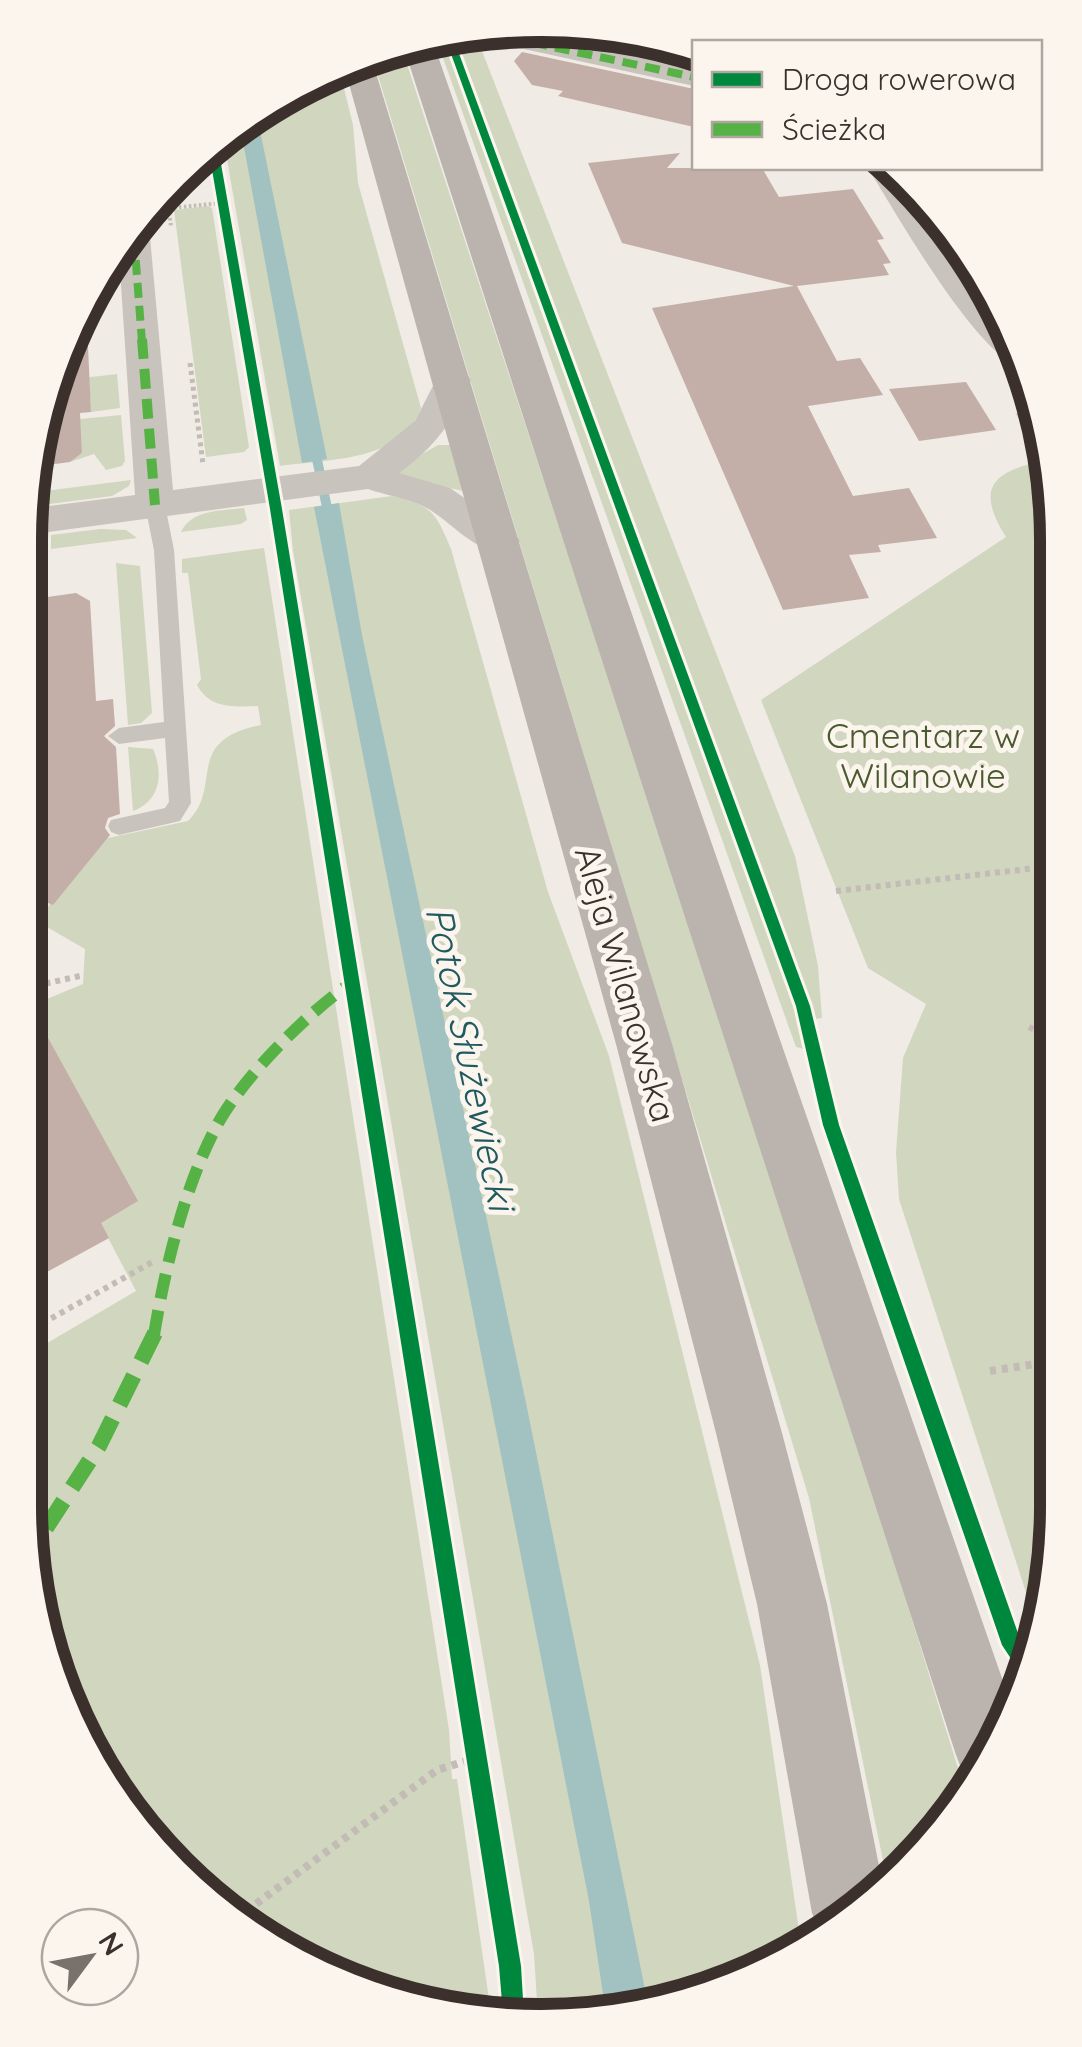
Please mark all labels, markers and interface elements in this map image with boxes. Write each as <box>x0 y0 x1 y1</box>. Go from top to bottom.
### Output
legend <box>692 40 1042 170</box>
text: Droga rowerowa <box>782 60 1016 98</box>
text: Ścieżka <box>782 110 886 148</box>
park label: Cmentarz w Wilanowie <box>826 713 1020 797</box>
street label: Aleja Wilanowska <box>566 841 686 1127</box>
water label: Potok Służewiecki <box>415 902 527 1218</box>
north arrow <box>40 1907 140 2007</box>
text: N <box>91 1925 132 1961</box>

